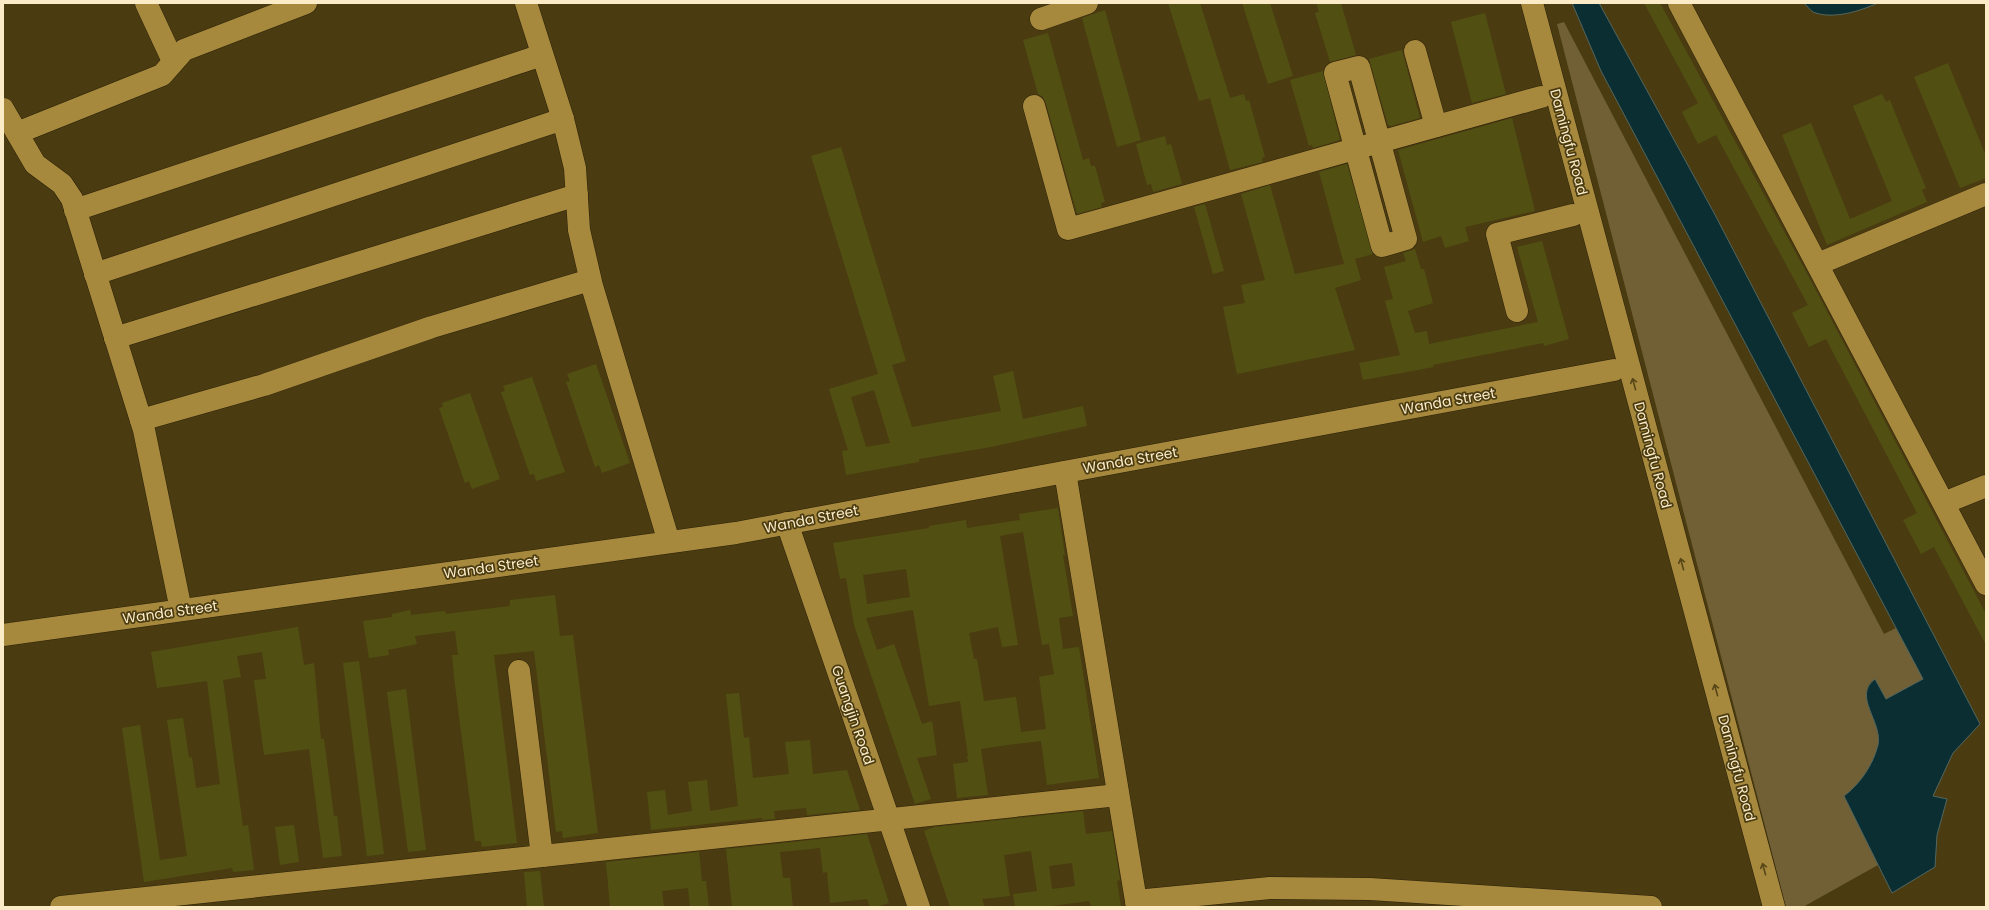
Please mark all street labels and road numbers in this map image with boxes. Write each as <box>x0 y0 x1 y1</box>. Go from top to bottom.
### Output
street label: Damingfu Road <box>1545 87 1593 197</box>
street label: Wanda Street <box>1399 383 1497 419</box>
street label: Damingfu Road <box>1629 400 1677 510</box>
street label: Wanda Street <box>1081 442 1179 478</box>
street label: Wanda Street <box>762 500 860 538</box>
street label: Wanda Street <box>442 550 540 584</box>
street label: Wanda Street <box>121 595 219 629</box>
street label: Guangjin Road <box>827 663 879 767</box>
street label: Damingfu Road <box>1713 713 1761 823</box>

